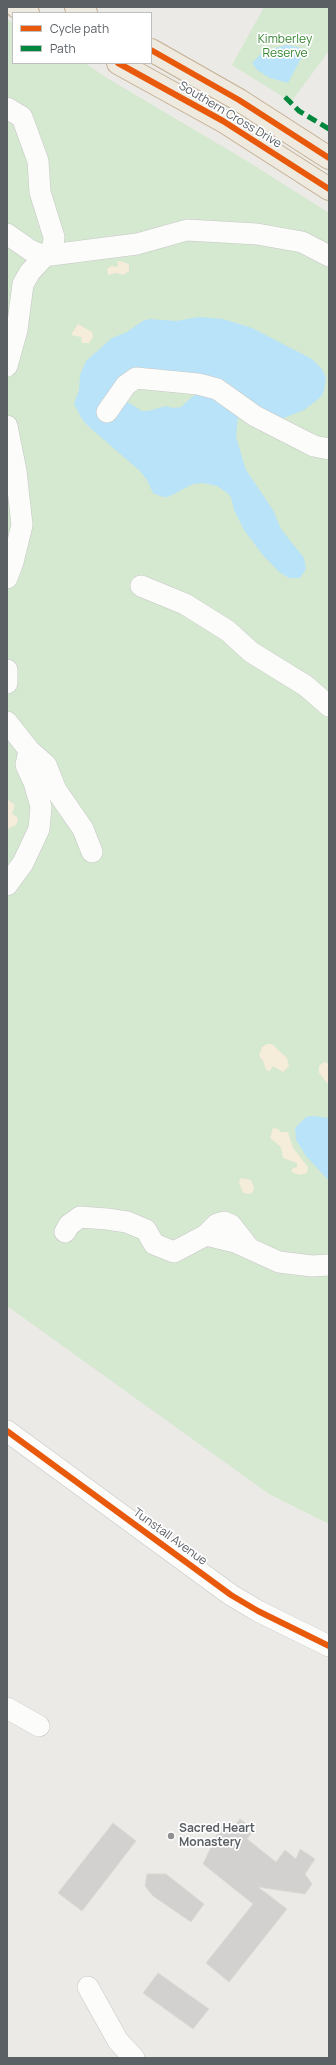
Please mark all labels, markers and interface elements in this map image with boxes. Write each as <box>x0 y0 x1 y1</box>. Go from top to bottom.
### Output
legend <box>12 12 152 64</box>
text: Cycle path <box>50 20 109 37</box>
park label: Kimberley Reserve <box>258 33 312 61</box>
text: Path <box>50 40 76 57</box>
street label: Southern Cross Drive <box>176 79 284 151</box>
street label: Tunstall Avenue <box>130 1505 210 1569</box>
place label: Sacred Heart Monastery <box>179 1822 255 1850</box>
marker: Sacred Heart Monastery <box>166 1831 176 1841</box>

